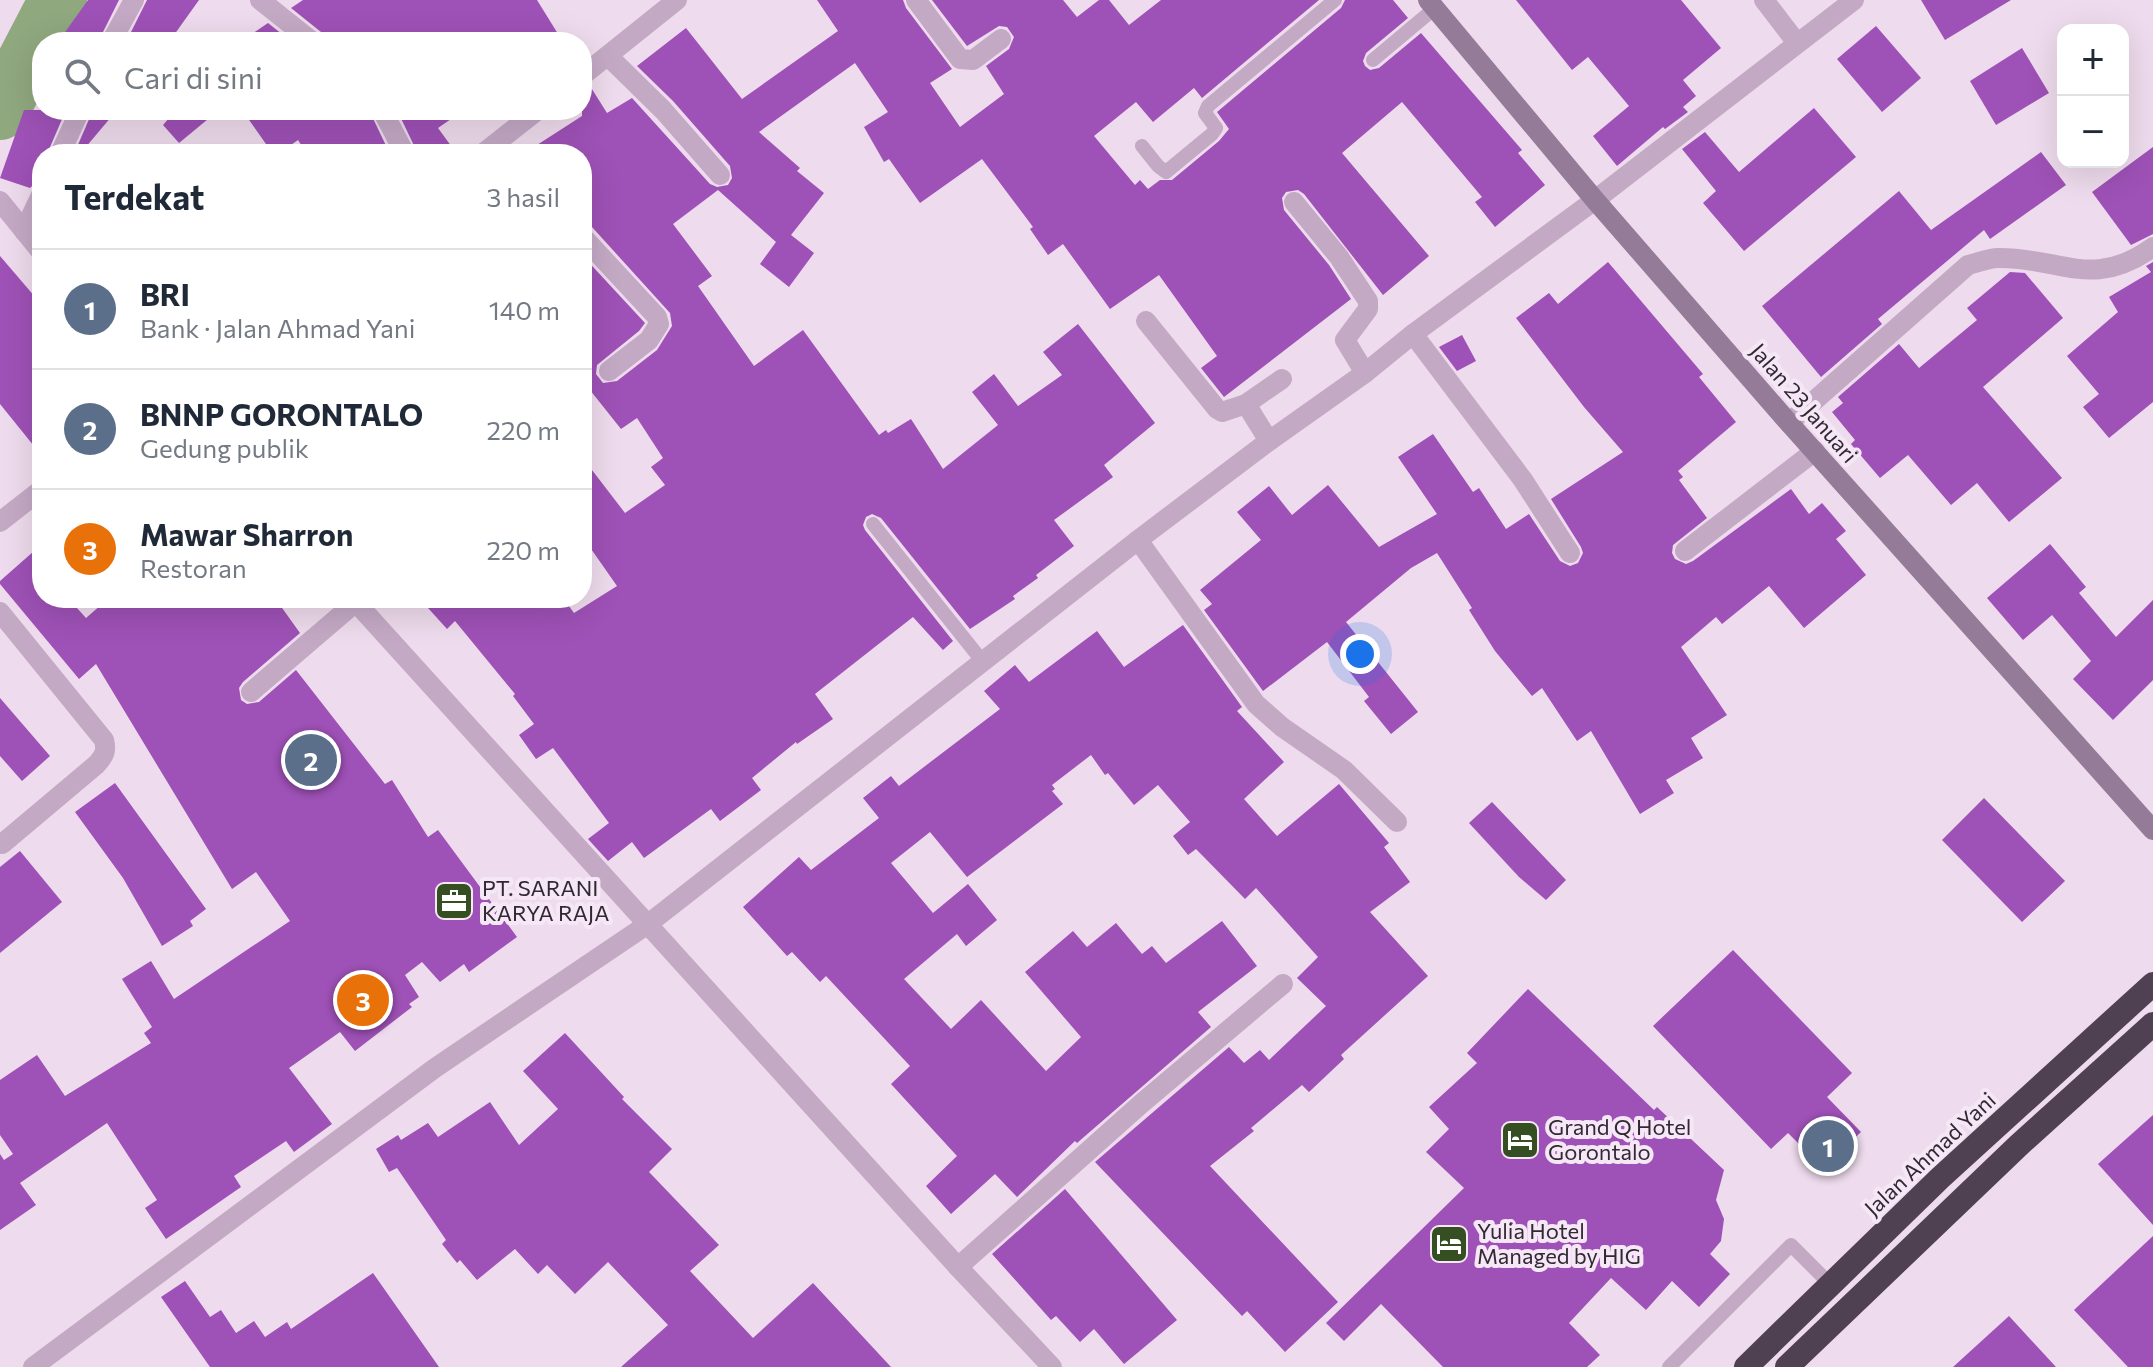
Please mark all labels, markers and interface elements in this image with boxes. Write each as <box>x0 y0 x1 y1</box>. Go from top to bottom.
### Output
map controls <box>2057 24 2129 168</box>
button: + <box>2057 24 2129 96</box>
search box <box>32 32 592 120</box>
icon: search <box>60 54 104 98</box>
text: Cari di sini <box>124 58 263 95</box>
button: − <box>2057 96 2129 168</box>
text: Terdekat <box>64 175 205 217</box>
text: 3 hasil <box>487 181 560 212</box>
text: BRI <box>140 275 190 312</box>
text: 1 <box>84 294 96 325</box>
text: 140 m <box>489 294 560 325</box>
text: Bank · Jalan Ahmad Yani <box>140 312 415 343</box>
street label: Jalan 23 Januari <box>1745 337 1864 468</box>
text: BNNP GORONTALO <box>140 395 423 432</box>
text: 2 <box>83 414 97 445</box>
text: 220 m <box>487 414 560 445</box>
text: Gedung publik <box>140 432 309 463</box>
text: Mawar Sharron <box>140 515 353 552</box>
text: 3 <box>82 534 98 565</box>
text: 220 m <box>487 534 560 565</box>
text: Restoran <box>140 552 247 583</box>
your location <box>1340 634 1380 674</box>
pin: 2 <box>285 730 337 790</box>
place label: PT. SARANI KARYA RAJA <box>482 874 609 926</box>
office icon: PT. SARANI KARYA RAJA <box>433 880 475 922</box>
pin: 3 <box>337 970 389 1030</box>
street label: Jalan Ahmad Yani <box>1859 1086 2001 1221</box>
place label: Grand Q Hotel Gorontalo <box>1548 1113 1691 1165</box>
pin: 1 <box>1802 1116 1854 1176</box>
hotel icon: Grand Q Hotel Gorontalo <box>1499 1119 1541 1161</box>
place label: Yulia Hotel Managed by HIG <box>1477 1217 1641 1269</box>
hotel icon: Yulia Hotel Managed by HIG <box>1428 1223 1470 1265</box>

